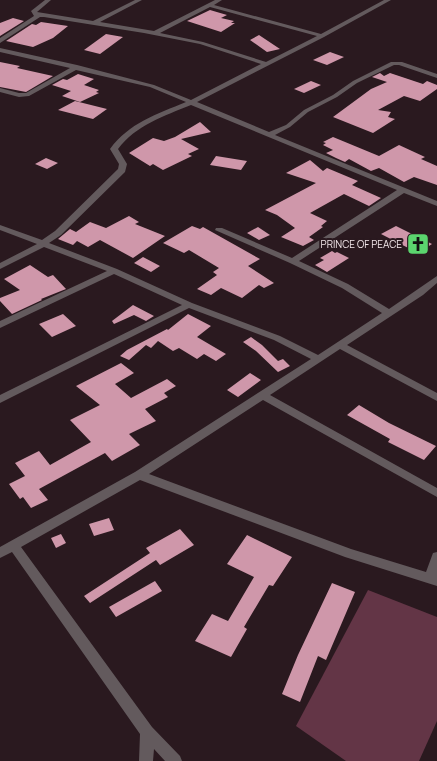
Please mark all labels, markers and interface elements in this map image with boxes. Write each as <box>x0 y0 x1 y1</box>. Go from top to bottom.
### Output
church icon: PRINCE OF PEACE <box>405 231 431 257</box>
place label: PRINCE OF PEACE <box>321 237 402 251</box>

